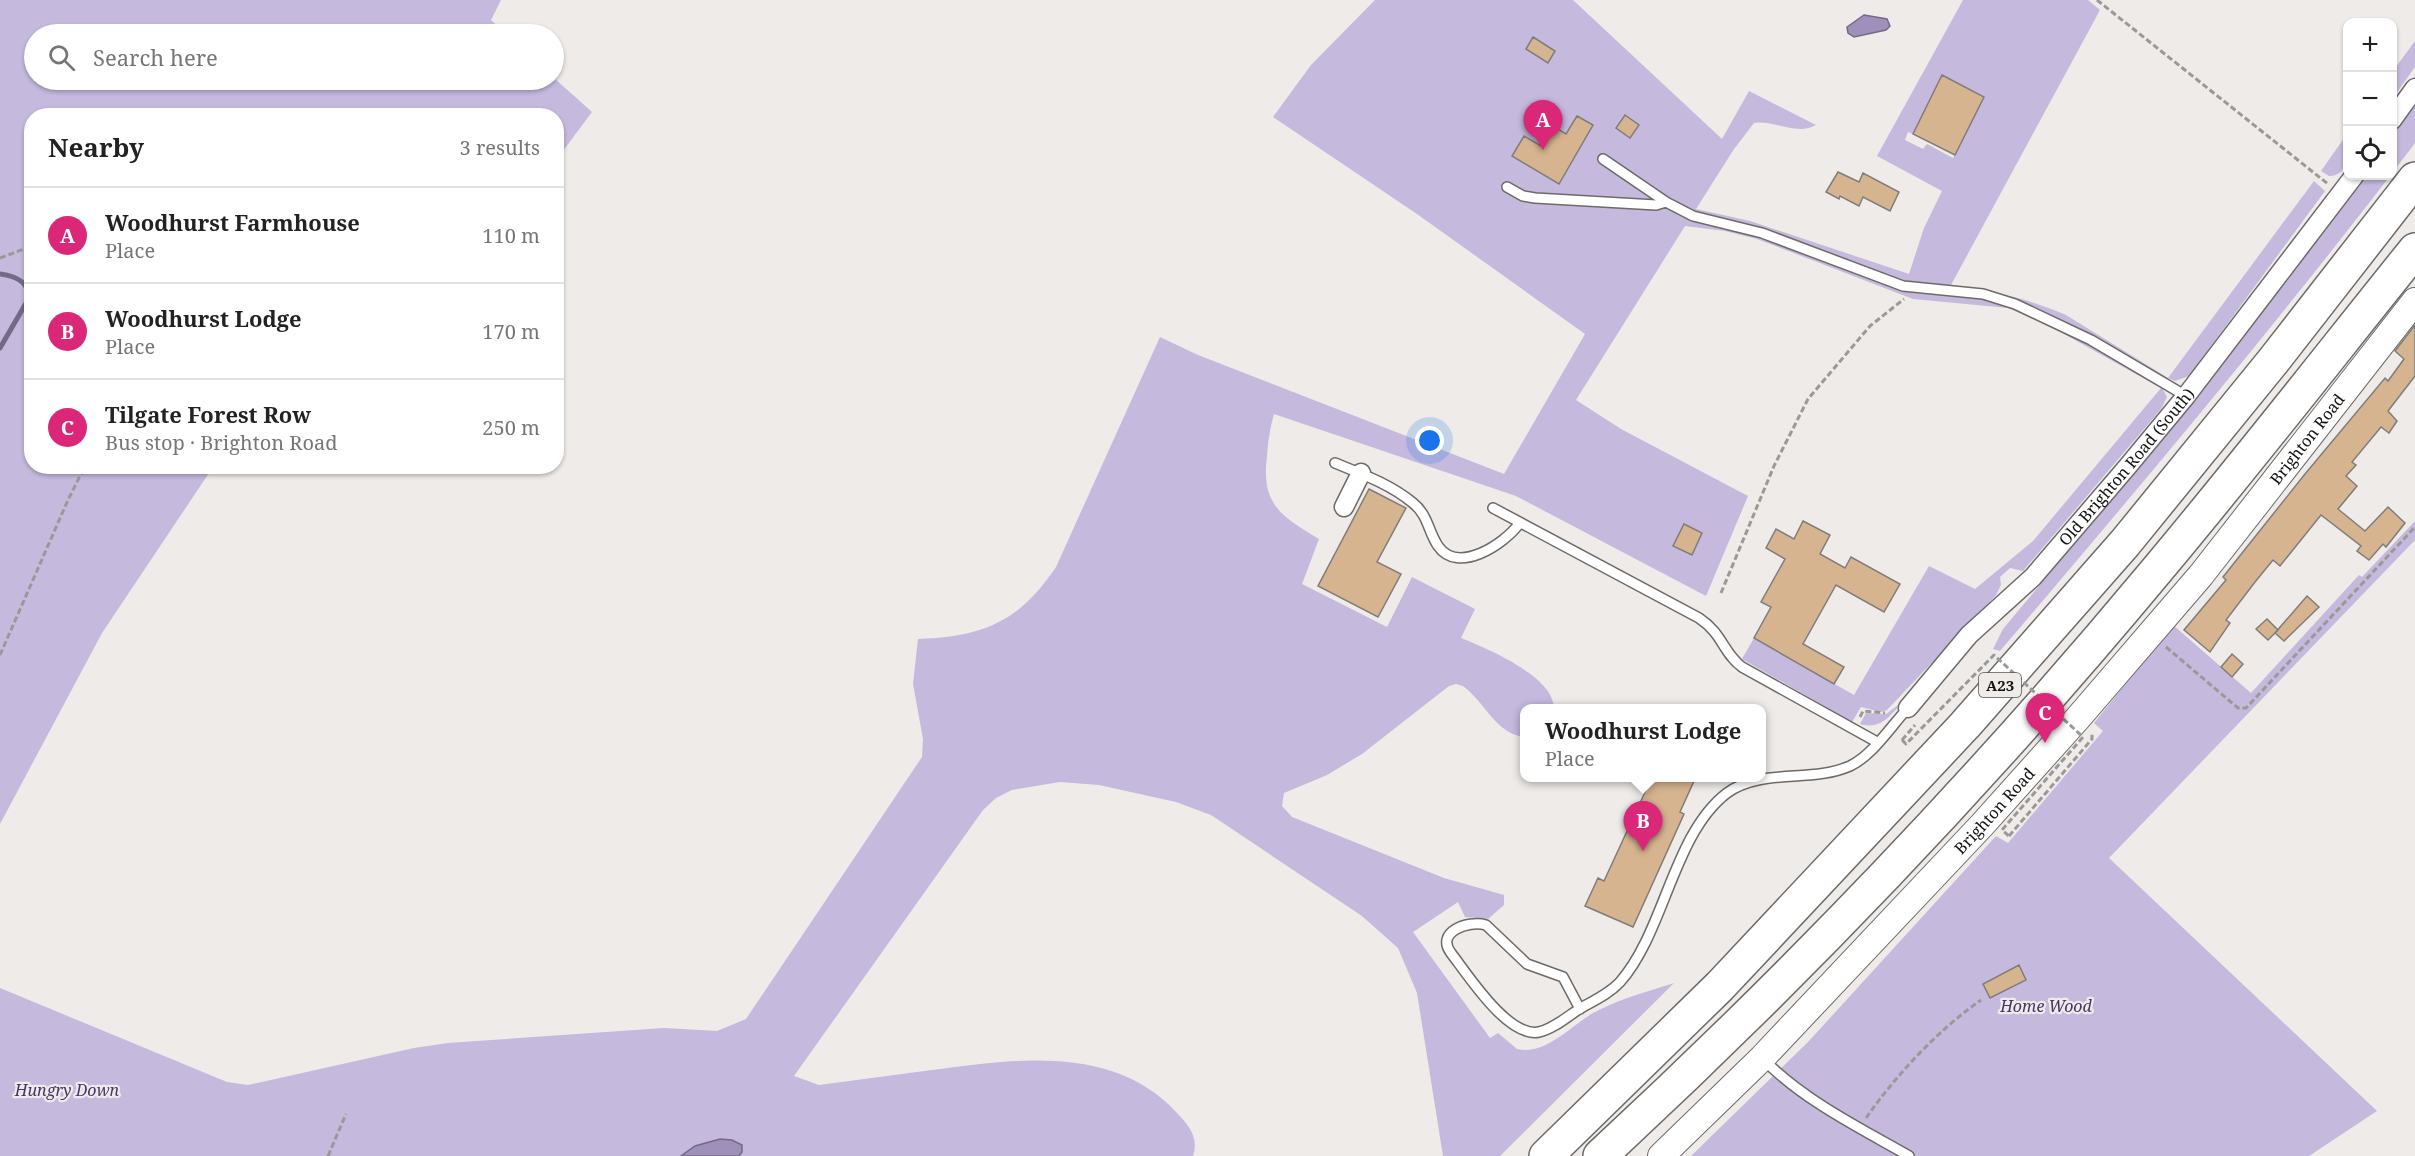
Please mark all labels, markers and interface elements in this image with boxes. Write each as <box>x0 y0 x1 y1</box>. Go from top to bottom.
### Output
map controls <box>2343 18 2397 180</box>
button: + <box>2343 18 2397 72</box>
search box <box>24 24 564 90</box>
icon: search <box>45 41 78 74</box>
text: Search here <box>93 42 218 72</box>
button: − <box>2343 72 2397 126</box>
pin: A <box>1524 100 1562 150</box>
button: locate <box>2343 126 2397 180</box>
text: Nearby <box>48 129 144 165</box>
text: 3 results <box>460 134 540 161</box>
text: Woodhurst Farmhouse <box>105 207 360 237</box>
text: A <box>60 222 75 249</box>
text: 110 m <box>482 222 540 249</box>
text: Place <box>105 237 155 264</box>
text: Woodhurst Lodge <box>105 303 302 333</box>
text: B <box>61 318 74 345</box>
text: 170 m <box>482 318 540 345</box>
text: Place <box>105 333 155 360</box>
street label: Old Brighton Road (South) <box>2054 383 2199 550</box>
street label: Brighton Road <box>2265 389 2350 489</box>
text: Tilgate Forest Row <box>105 399 311 429</box>
text: C <box>61 414 74 441</box>
text: 250 m <box>482 414 540 441</box>
your location <box>1415 426 1444 455</box>
text: Bus stop · Brighton Road <box>105 429 338 456</box>
road number: A23 <box>1979 673 2021 697</box>
pin: C <box>2026 694 2064 743</box>
popup <box>1520 704 1766 782</box>
text: Woodhurst Lodge <box>1545 715 1741 745</box>
text: Place <box>1545 745 1595 772</box>
street label: Brighton Road <box>1949 763 2040 859</box>
pin: B <box>1624 802 1662 851</box>
park label: Home Wood <box>1999 995 2093 1017</box>
park label: Hungry Down <box>14 1079 120 1101</box>

